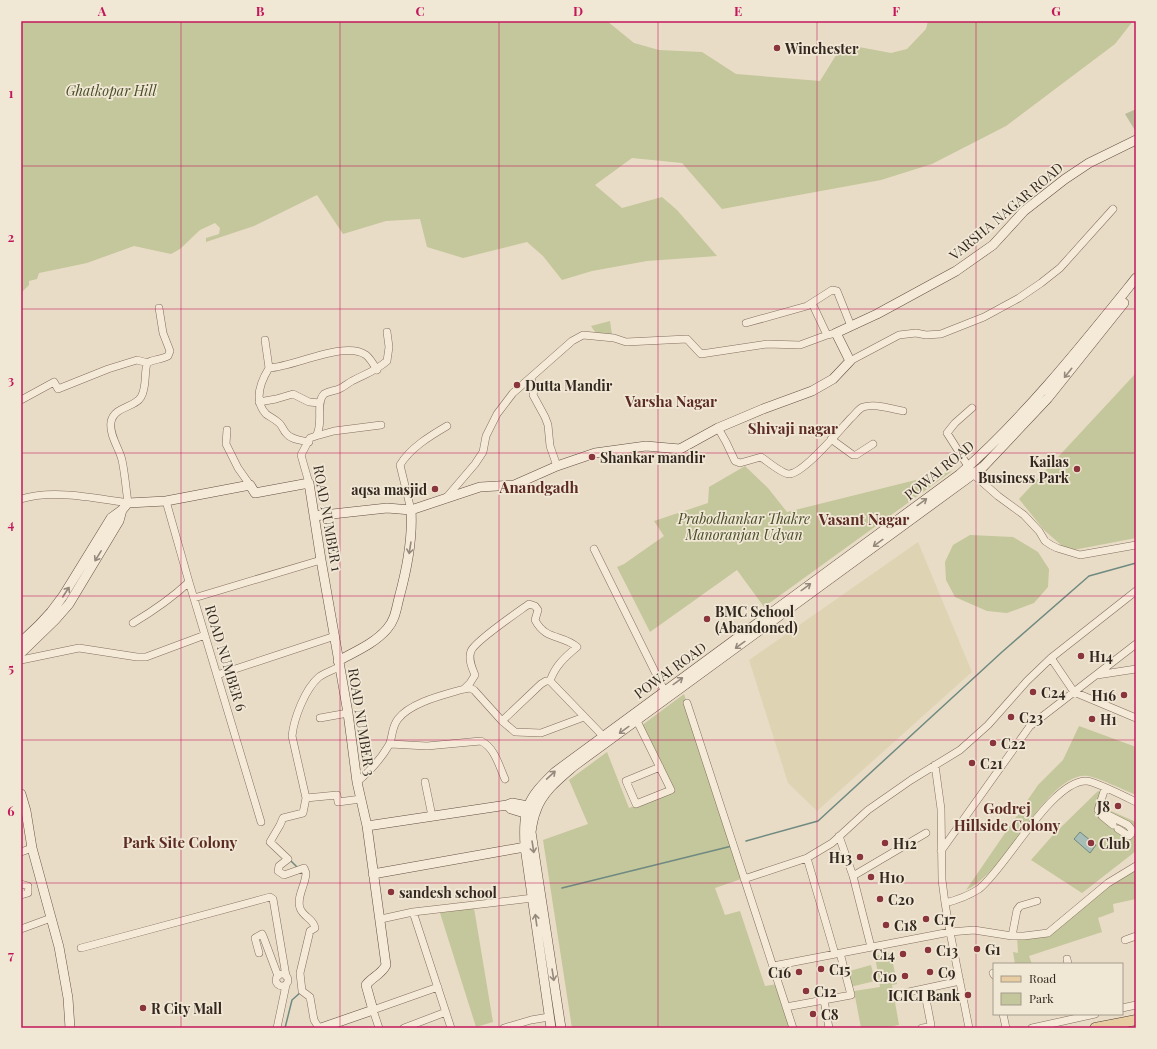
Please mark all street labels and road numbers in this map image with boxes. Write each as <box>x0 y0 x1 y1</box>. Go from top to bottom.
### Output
street label: VARSHA NAGAR ROAD <box>944 158 1067 265</box>
street label: POWAI ROAD <box>900 436 978 504</box>
street label: ROAD NUMBER 1 <box>309 463 347 573</box>
street label: ROAD NUMBER 6 <box>201 603 251 713</box>
street label: POWAI ROAD <box>630 637 710 703</box>
street label: ROAD NUMBER 3 <box>344 667 380 777</box>

